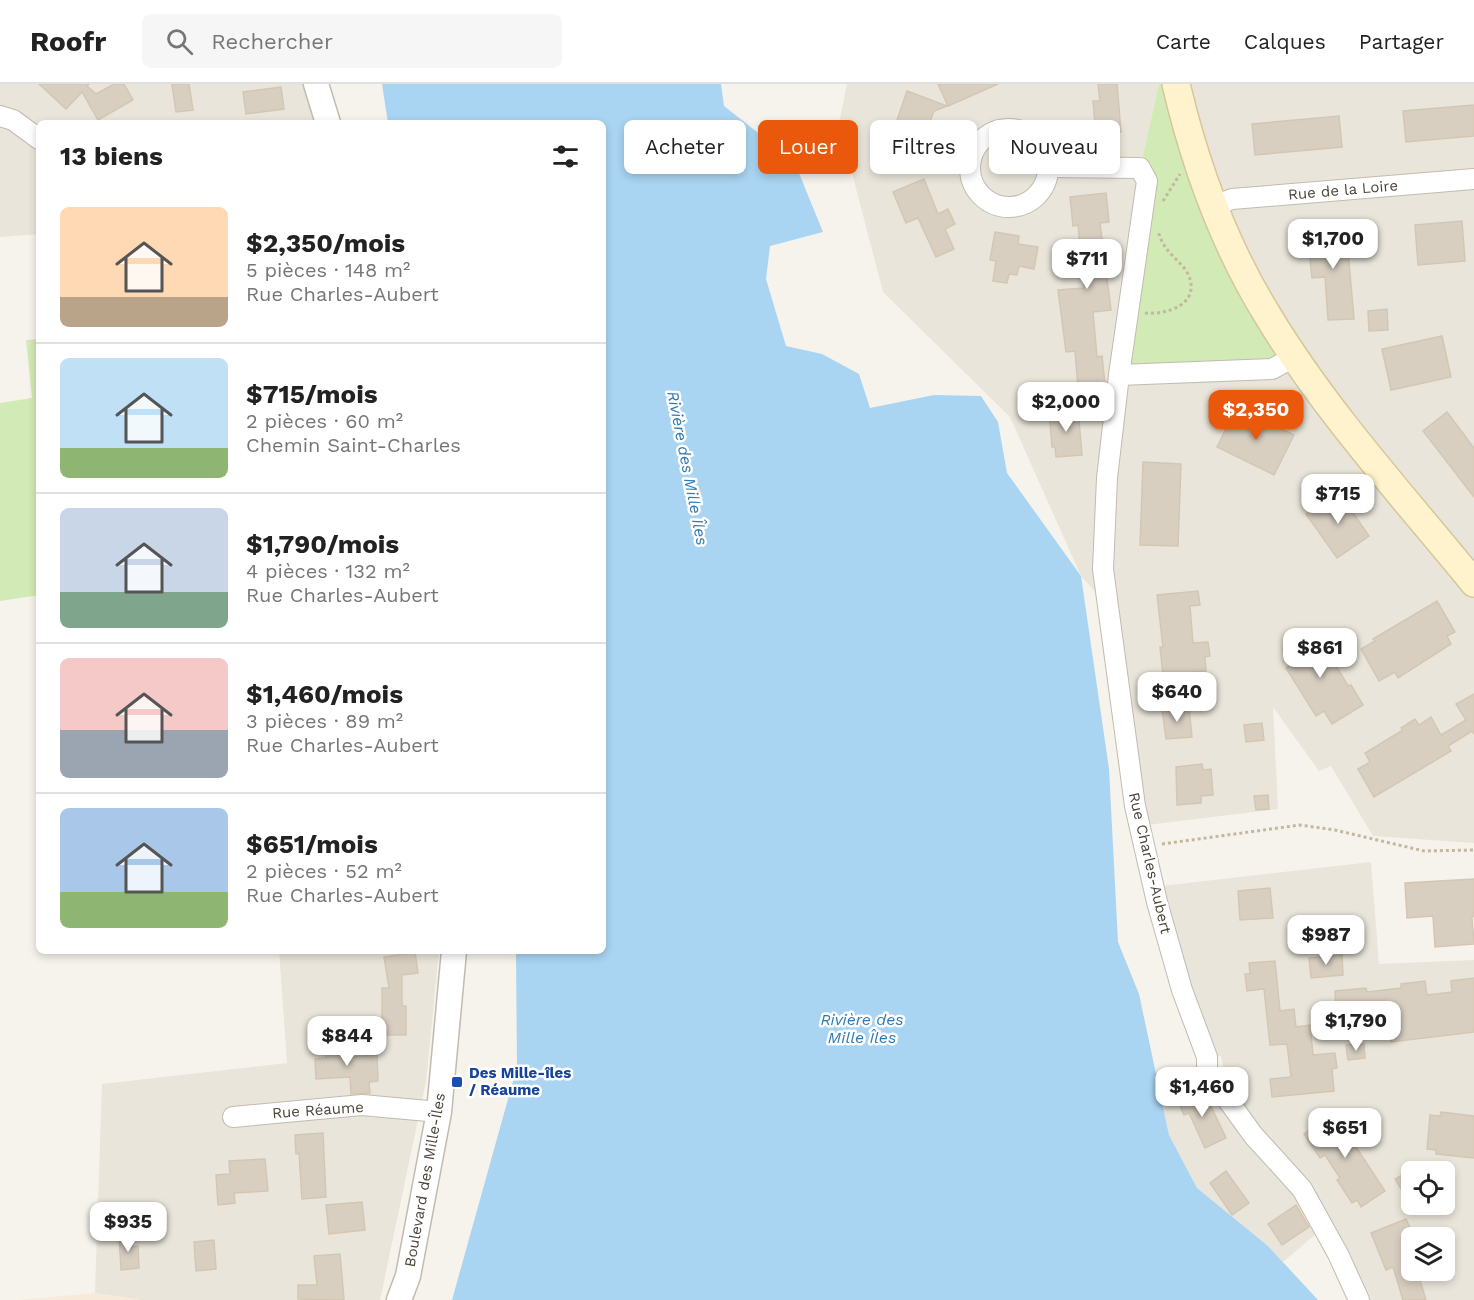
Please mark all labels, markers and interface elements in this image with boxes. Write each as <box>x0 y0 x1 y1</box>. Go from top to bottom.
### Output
search box <box>142 14 562 68</box>
text: Roofr <box>30 25 106 58</box>
icon: search <box>163 25 196 58</box>
text: Rechercher <box>211 29 333 54</box>
text: Carte <box>1156 29 1211 54</box>
text: Calques <box>1244 29 1326 54</box>
text: Partager <box>1359 29 1444 54</box>
chip: Acheter <box>624 120 746 174</box>
chip: Louer <box>758 120 858 174</box>
chip: Filtres <box>870 120 977 174</box>
chip: Nouveau <box>989 120 1120 174</box>
icon: filters <box>549 140 582 173</box>
text: 13 biens <box>60 141 163 171</box>
street label: Rue de la Loire <box>1287 176 1399 204</box>
pin: $1,700 <box>1284 219 1382 270</box>
text: $1,700 <box>1302 226 1364 250</box>
text: $2,350/mois <box>246 228 405 258</box>
icon: home <box>108 231 180 303</box>
pin: $711 <box>1051 239 1123 290</box>
text: $711 <box>1066 246 1108 270</box>
text: 5 pièces · 148 m² <box>246 258 410 282</box>
text: Rue Charles-Aubert <box>246 282 439 306</box>
text: $715/mois <box>246 379 378 409</box>
icon: home <box>108 382 180 454</box>
pin: $2,000 <box>1017 382 1115 433</box>
water label: Rivière des Mille Îles <box>663 389 712 547</box>
text: $2,000 <box>1032 389 1101 413</box>
pin: $2,350 <box>1207 390 1305 441</box>
text: $2,350 <box>1223 397 1289 421</box>
text: 2 pièces · 60 m² <box>246 409 403 433</box>
text: Chemin Saint-Charles <box>246 433 461 457</box>
pin: $715 <box>1302 474 1374 525</box>
text: $715 <box>1315 481 1361 505</box>
text: $1,790/mois <box>246 529 399 559</box>
icon: home <box>108 532 180 604</box>
text: 4 pièces · 132 m² <box>246 559 410 583</box>
text: Rue Charles-Aubert <box>246 583 439 607</box>
pin: $861 <box>1284 628 1356 679</box>
text: $861 <box>1297 635 1343 659</box>
pin: $640 <box>1141 672 1213 723</box>
text: $1,460/mois <box>246 679 403 709</box>
text: $640 <box>1152 679 1202 703</box>
icon: home <box>108 682 180 754</box>
text: 3 pièces · 89 m² <box>246 709 403 733</box>
text: Rue Charles-Aubert <box>246 733 439 757</box>
street label: Rue Charles-Aubert <box>1125 791 1175 936</box>
text: $651/mois <box>246 829 378 859</box>
icon: home <box>108 832 180 904</box>
text: 2 pièces · 52 m² <box>246 859 402 883</box>
text: Rue Charles-Aubert <box>246 883 439 907</box>
pin: $987 <box>1290 915 1362 966</box>
text: $987 <box>1301 922 1351 946</box>
pin: $1,790 <box>1307 1001 1405 1052</box>
text: $1,790 <box>1325 1008 1387 1032</box>
water label: Rivière des Mille Îles <box>820 1010 904 1047</box>
pin: $844 <box>311 1016 383 1067</box>
text: $844 <box>321 1023 373 1047</box>
place label: Des Mille-îles / Réaume <box>469 1064 571 1099</box>
pin: $1,460 <box>1153 1067 1251 1118</box>
text: $1,460 <box>1169 1074 1235 1098</box>
marker: Des Mille-îles / Réaume <box>450 1075 464 1089</box>
street label: Boulevard des Mille-Îles <box>401 1091 449 1268</box>
street label: Rue Réaume <box>272 1098 364 1122</box>
pin: $651 <box>1309 1108 1381 1159</box>
text: $651 <box>1322 1115 1368 1139</box>
map controls <box>1401 1161 1455 1281</box>
button: locate <box>1401 1161 1455 1215</box>
pin: $935 <box>92 1202 164 1253</box>
text: $935 <box>104 1209 152 1233</box>
button: layers <box>1401 1227 1455 1281</box>

